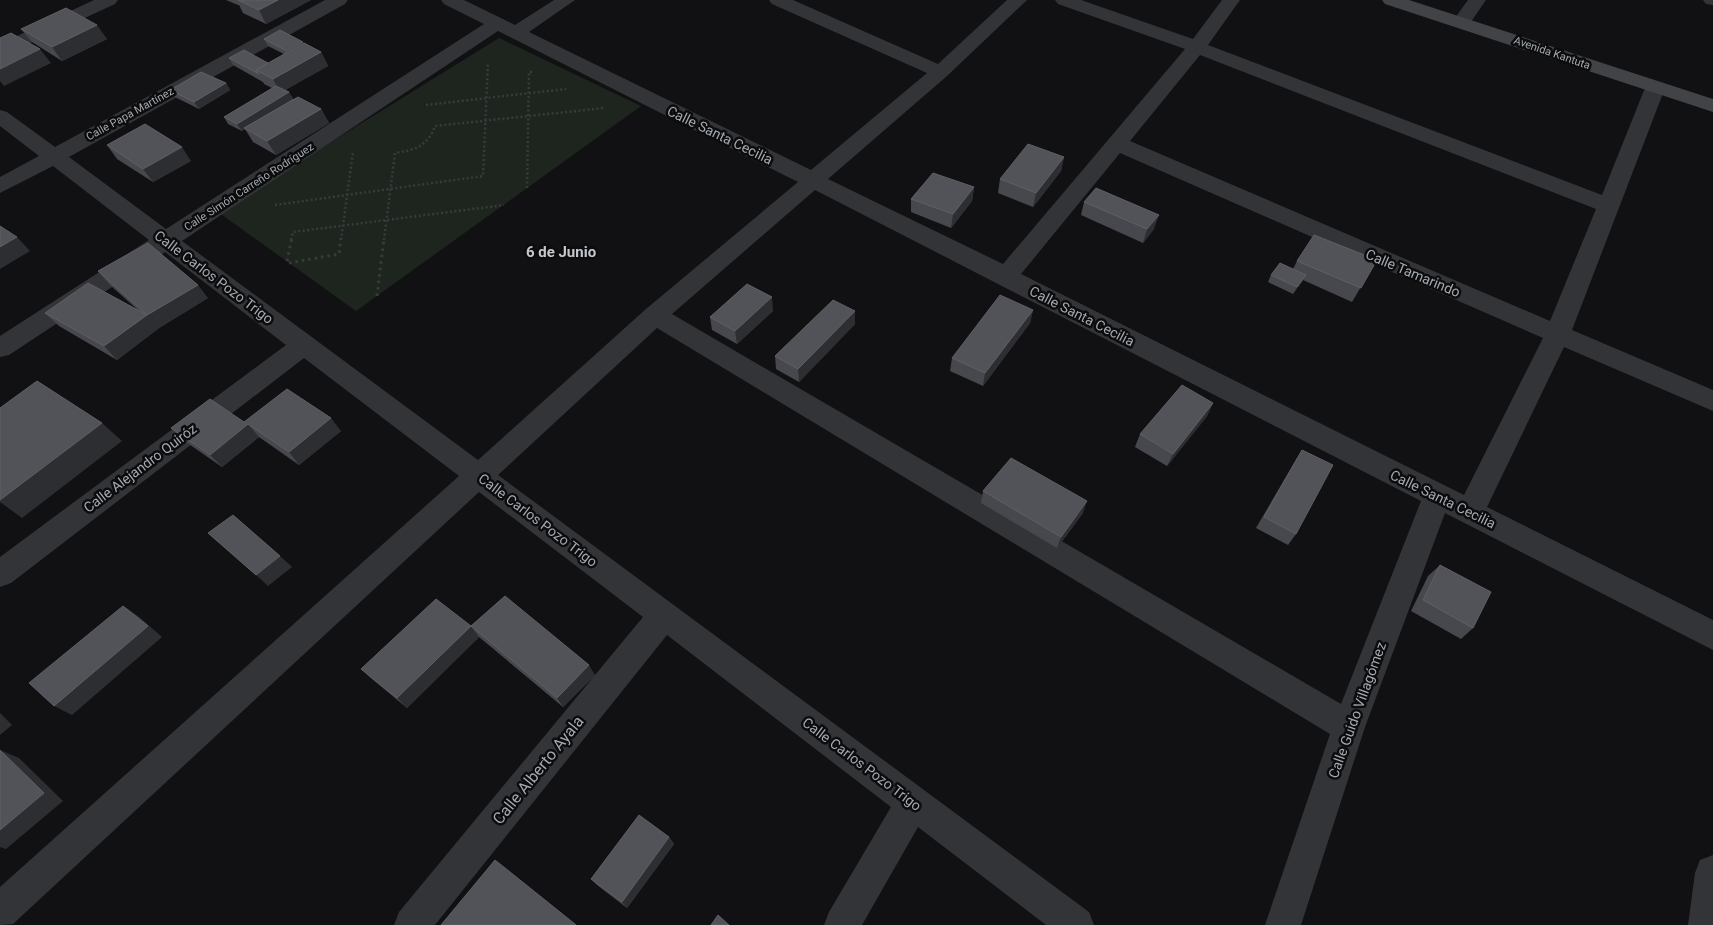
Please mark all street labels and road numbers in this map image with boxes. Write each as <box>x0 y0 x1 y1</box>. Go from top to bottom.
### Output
street label: Avenida Kantuta <box>1512 34 1592 72</box>
street label: Calle Papa Martínez <box>84 84 177 143</box>
street label: Calle Santa Cecilia <box>665 103 775 167</box>
street label: Calle Simón Carreño Rodríguez <box>182 140 317 234</box>
street label: Calle Carlos Pozo Trigo <box>151 227 277 327</box>
street label: Calle Tamarindo <box>1363 246 1463 300</box>
street label: Calle Santa Cecilia <box>1027 283 1137 349</box>
street label: Calle Alejandro Quiróz <box>80 420 200 516</box>
street label: Calle Santa Cecilia <box>1388 467 1498 531</box>
street label: Calle Carlos Pozo Trigo <box>475 470 601 570</box>
street label: Calle Guido Villagómez <box>1325 640 1389 780</box>
street label: Calle Alberto Ayala <box>488 712 588 828</box>
street label: Calle Carlos Pozo Trigo <box>799 714 925 814</box>

